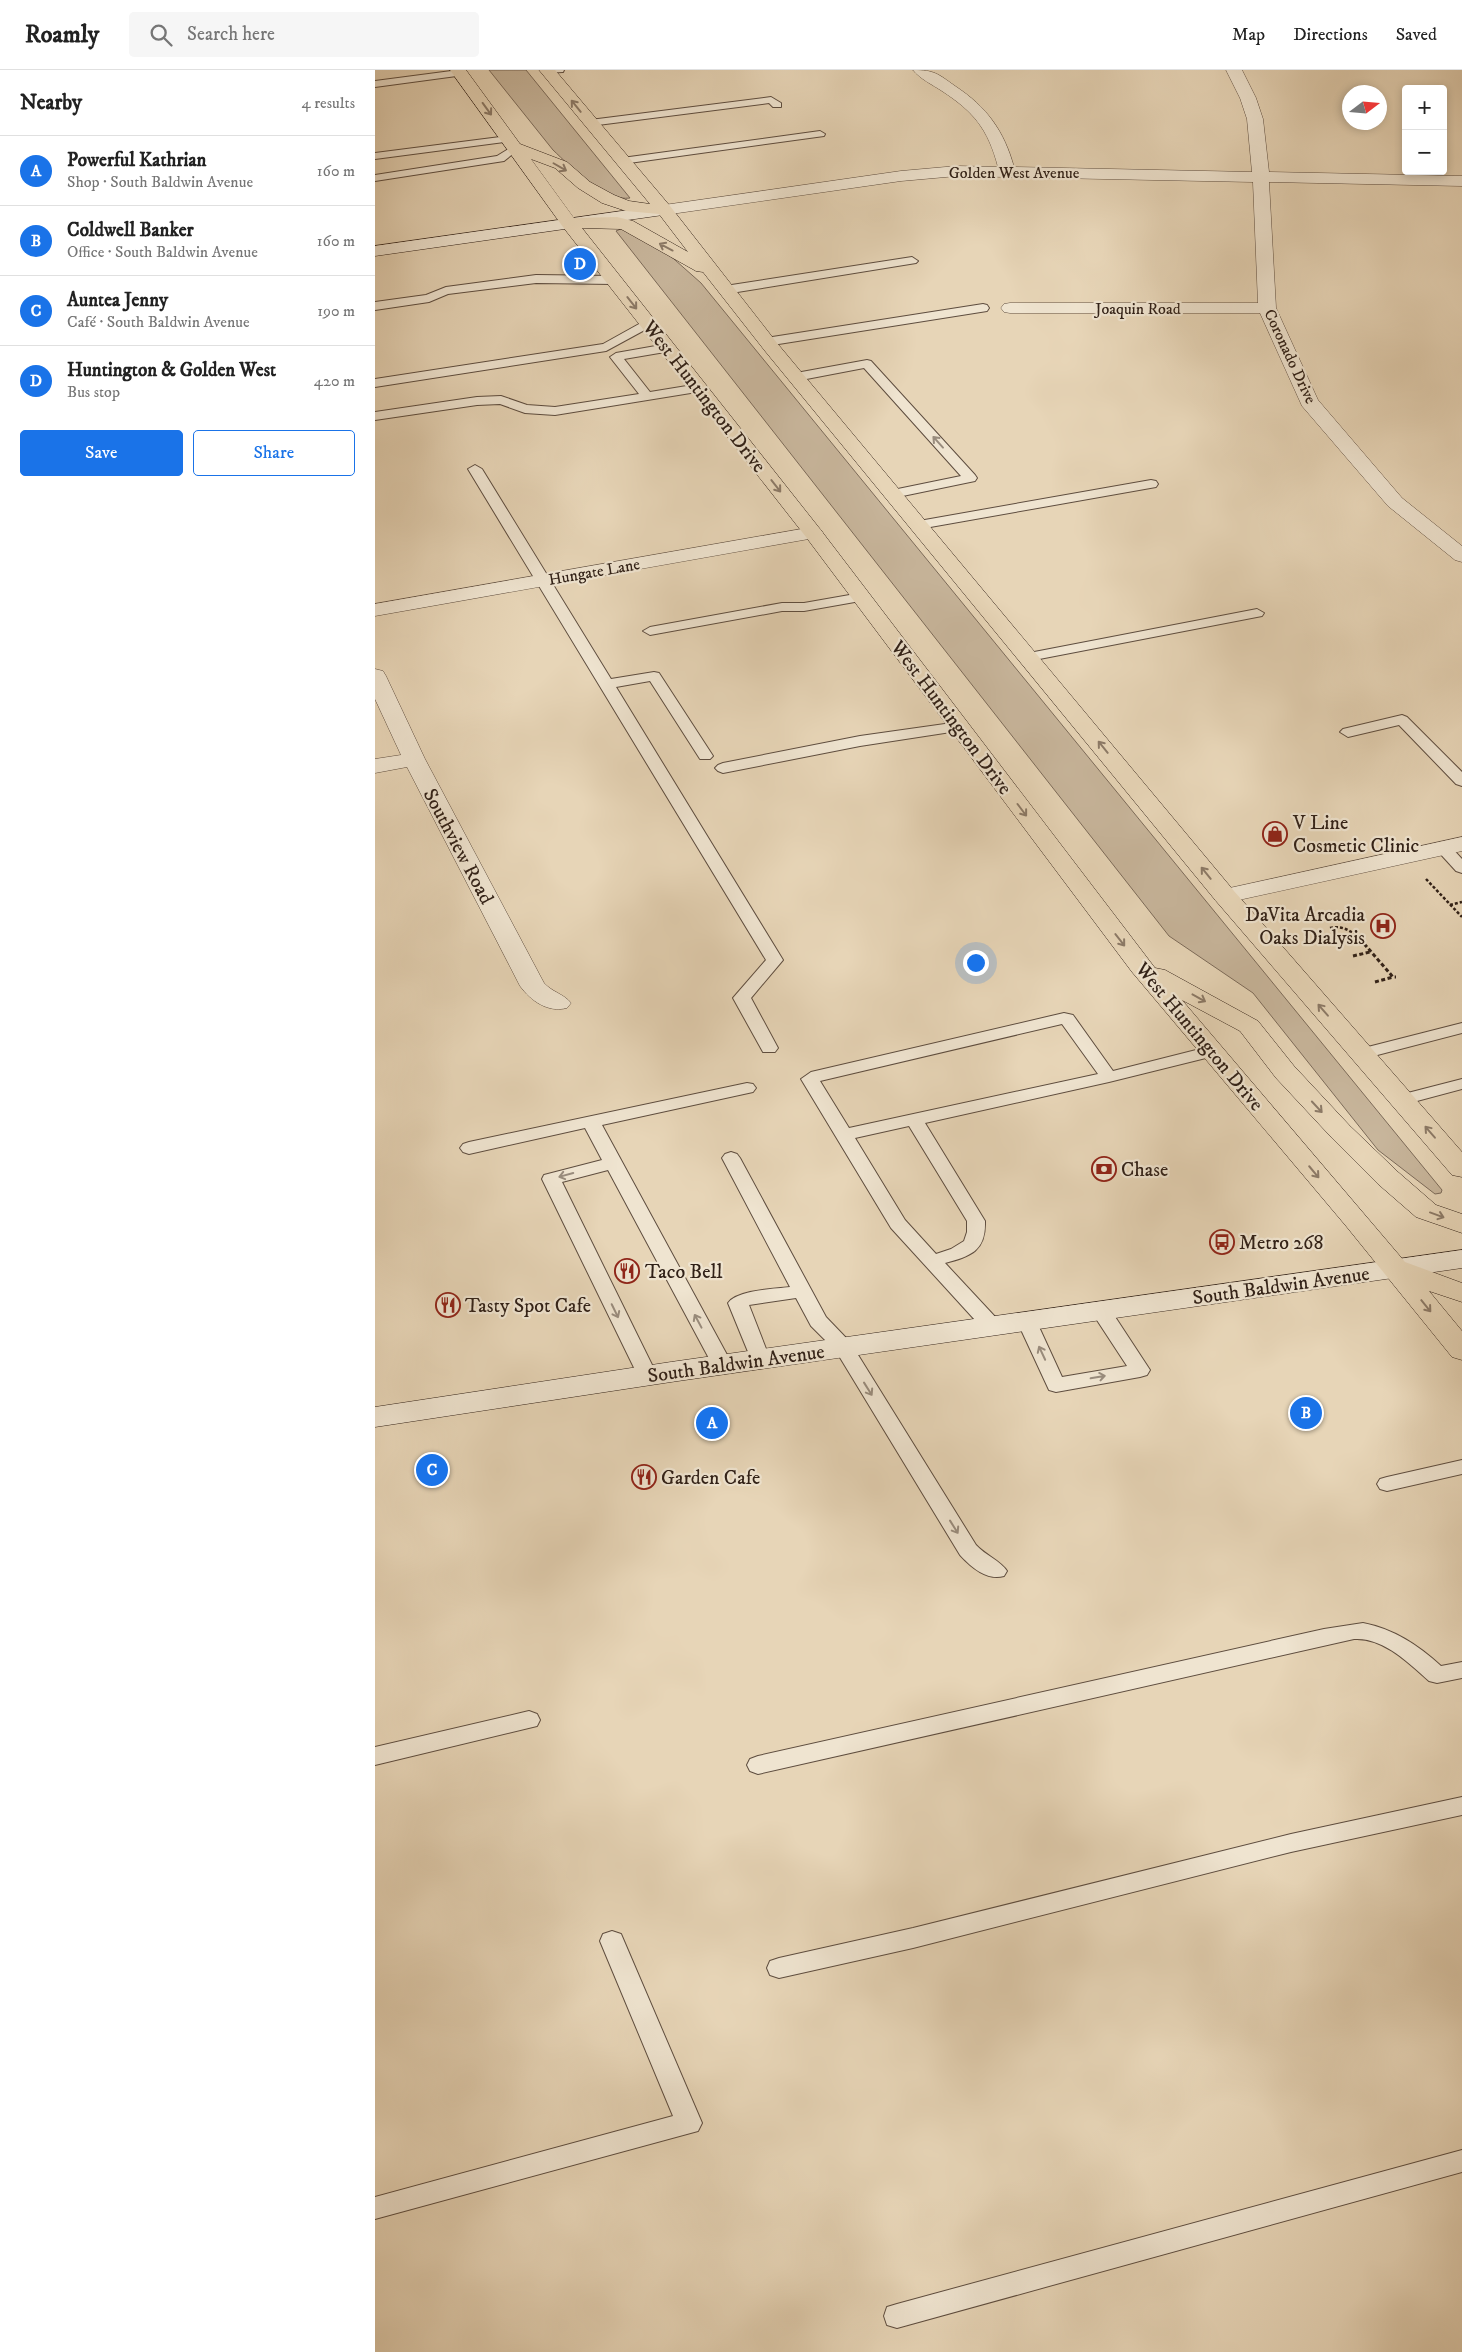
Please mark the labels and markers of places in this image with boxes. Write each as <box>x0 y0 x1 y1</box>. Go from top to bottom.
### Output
pin: D <box>564 245 596 283</box>
place label: V Line Cosmetic Clinic <box>1292 811 1419 859</box>
shop icon: V Line Cosmetic Clinic <box>1262 821 1288 847</box>
place label: DaVita Arcadia Oaks Dialysis <box>1245 903 1365 951</box>
hospital icon: DaVita Arcadia Oaks Dialysis <box>1370 913 1396 939</box>
bank icon: Chase <box>1091 1156 1117 1182</box>
place label: Chase <box>1121 1158 1168 1183</box>
bus stop icon: Metro 268 <box>1209 1229 1235 1255</box>
place label: Metro 268 <box>1239 1231 1323 1256</box>
restaurant icon: Taco Bell <box>614 1258 640 1284</box>
place label: Taco Bell <box>645 1260 722 1285</box>
restaurant icon: Tasty Spot Cafe <box>435 1292 461 1318</box>
place label: Tasty Spot Cafe <box>465 1294 591 1319</box>
pin: B <box>1290 1394 1322 1432</box>
pin: A <box>696 1404 728 1442</box>
pin: C <box>416 1451 448 1489</box>
restaurant icon: Garden Cafe <box>631 1464 657 1490</box>
place label: Garden Cafe <box>661 1466 760 1491</box>

